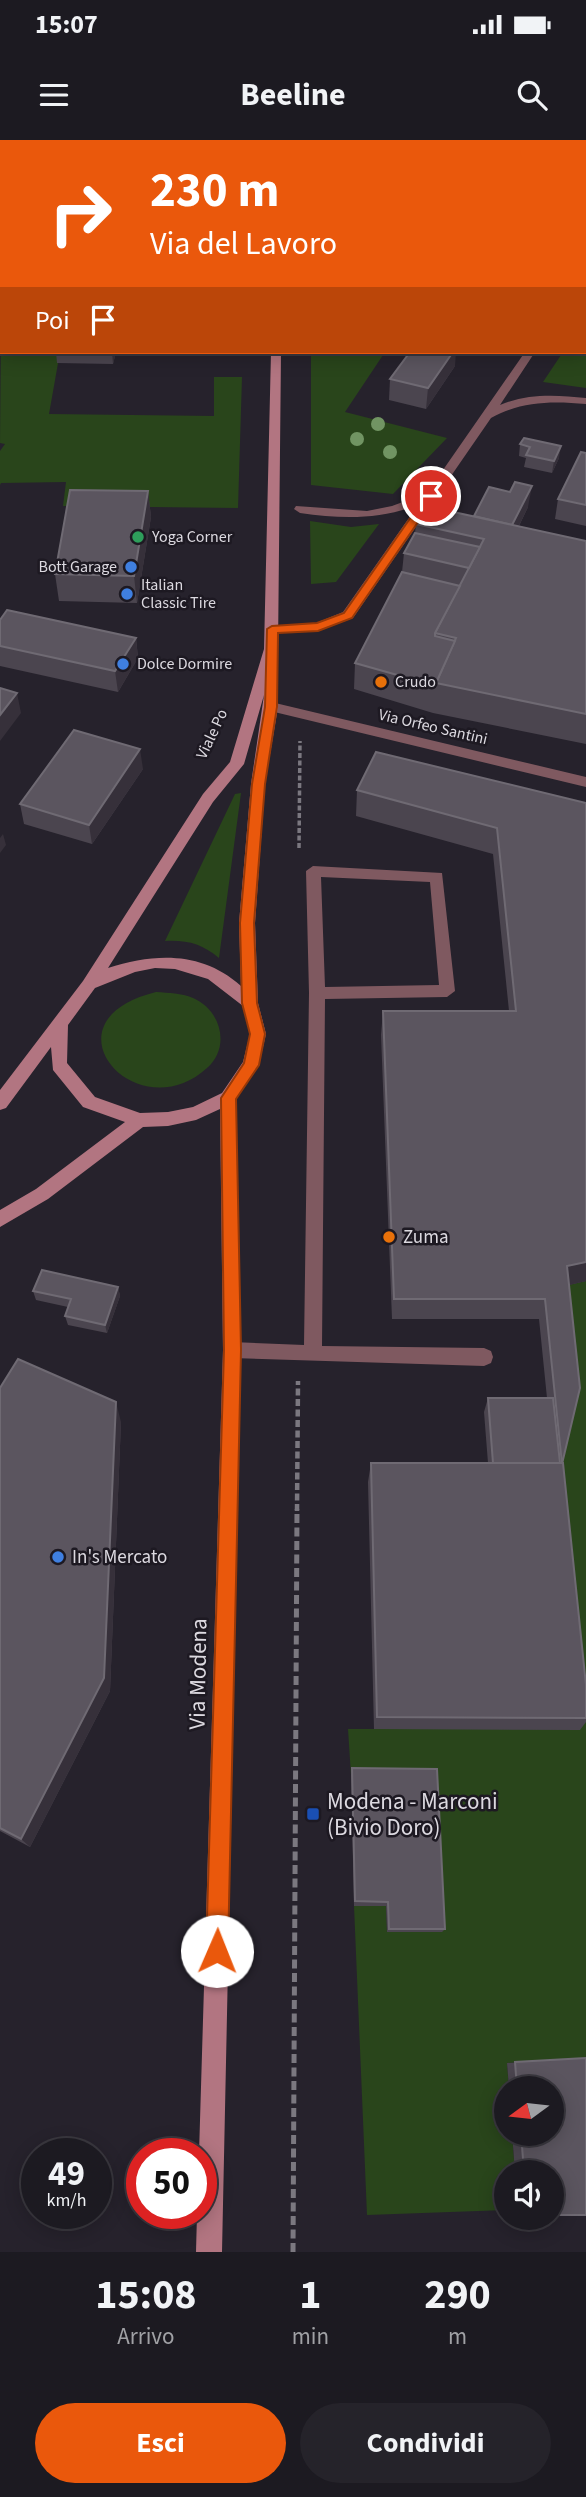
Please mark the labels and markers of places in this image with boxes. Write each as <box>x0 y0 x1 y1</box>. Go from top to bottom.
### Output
pin <box>401 466 461 526</box>
place label: Yoga Corner <box>151 526 233 548</box>
marker: Yoga Corner <box>130 529 146 545</box>
place label: Bott Garage <box>39 556 117 578</box>
marker: Bott Garage <box>123 559 139 575</box>
place label: Italian Classic Tire <box>141 574 216 614</box>
marker: Italian Classic Tire <box>119 586 135 602</box>
place label: Dolce Dormire <box>137 653 232 675</box>
marker: Dolce Dormire <box>115 656 131 672</box>
place label: Crudo <box>395 671 436 693</box>
marker: Crudo <box>373 674 389 690</box>
place label: Zuma <box>403 1224 448 1251</box>
marker: Zuma <box>381 1229 397 1245</box>
place label: In's Mercato <box>72 1544 167 1571</box>
marker: In's Mercato <box>50 1549 66 1565</box>
place label: Modena - Marconi (Bivio Doro) <box>327 1785 498 1844</box>
marker: Modena - Marconi (Bivio Doro) <box>305 1806 321 1822</box>

